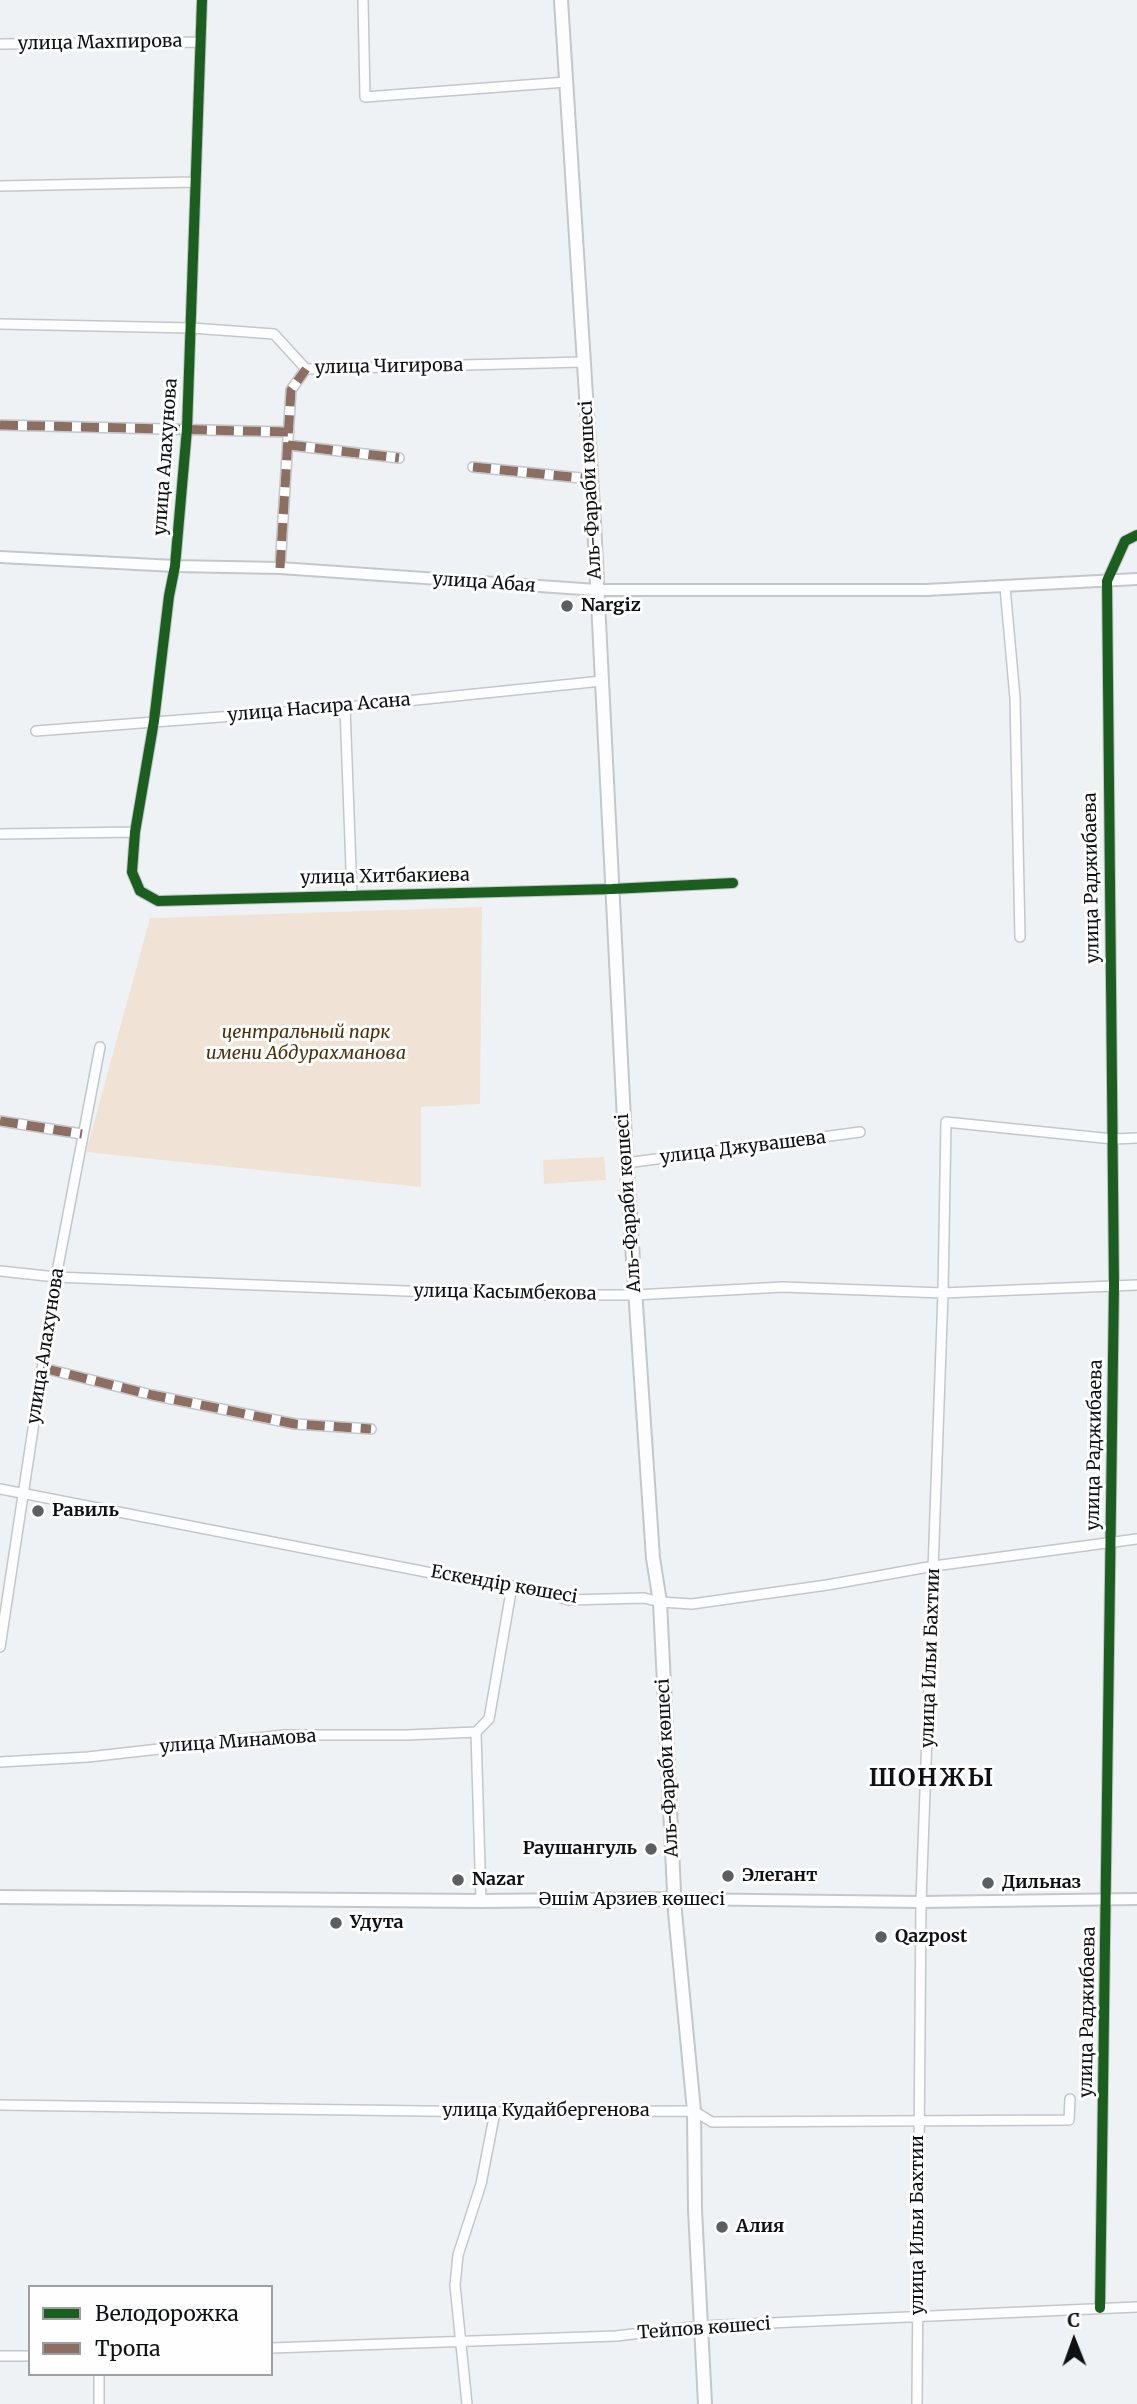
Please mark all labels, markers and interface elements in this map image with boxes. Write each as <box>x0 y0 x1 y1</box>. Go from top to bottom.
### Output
street label: улица Махпирова <box>17 31 183 55</box>
street label: улица Чигирова <box>315 355 463 379</box>
street label: улица Алахунова <box>150 378 182 536</box>
street label: Аль-Фараби көшесі <box>576 400 606 580</box>
street label: улица Абая <box>432 569 536 597</box>
place label: Nargiz <box>581 595 641 617</box>
marker: Nargiz <box>559 598 575 614</box>
street label: улица Насира Асана <box>227 689 411 727</box>
street label: улица Раджибаева <box>1080 792 1104 964</box>
street label: улица Хитбакиева <box>300 865 470 889</box>
park label: центральный парк имени Абдурахманова <box>206 1022 406 1064</box>
street label: Аль-Фараби көшесі <box>612 1113 646 1293</box>
street label: улица Джувашева <box>659 1127 827 1169</box>
street label: улица Алахунова <box>23 1266 69 1426</box>
street label: улица Касымбекова <box>413 1281 597 1305</box>
street label: улица Раджибаева <box>1083 1359 1107 1531</box>
place label: Равиль <box>52 1500 119 1522</box>
marker: Равиль <box>30 1503 46 1519</box>
street label: Ескендір көшесі <box>429 1561 579 1609</box>
street label: улица Ильи Бахтии <box>917 1568 945 1748</box>
street label: Аль-Фараби көшесі <box>653 1678 683 1858</box>
street label: улица Минамова <box>159 1726 317 1758</box>
district label: ШОНЖЫ <box>869 1765 995 1793</box>
place label: Раушангуль <box>523 1838 637 1860</box>
marker: Раушангуль <box>643 1841 659 1857</box>
place label: Элегант <box>742 1865 817 1887</box>
marker: Элегант <box>720 1868 736 1884</box>
place label: Nazar <box>472 1869 525 1891</box>
marker: Nazar <box>450 1872 466 1888</box>
place label: Дильназ <box>1002 1872 1081 1894</box>
marker: Дильназ <box>980 1875 996 1891</box>
street label: Әшім Арзиев көшесі <box>539 1889 725 1911</box>
place label: Удута <box>350 1912 404 1934</box>
marker: Удута <box>328 1915 344 1931</box>
place label: Qazpost <box>895 1926 967 1948</box>
street label: улица Раджибаева <box>1076 1926 1100 2098</box>
marker: Qazpost <box>873 1929 889 1945</box>
street label: улица Кудайбергенова <box>442 2100 650 2122</box>
street label: улица Ильи Бахтии <box>907 2135 929 2315</box>
place label: Алия <box>736 2216 784 2238</box>
marker: Алия <box>714 2219 730 2235</box>
legend <box>28 2285 273 2376</box>
text: Велодорожка <box>95 2300 239 2327</box>
north arrow <box>1039 2306 1109 2376</box>
text: С <box>1067 2308 1080 2332</box>
street label: Тейпов көшесі <box>637 2314 771 2344</box>
text: Тропа <box>95 2335 160 2362</box>

